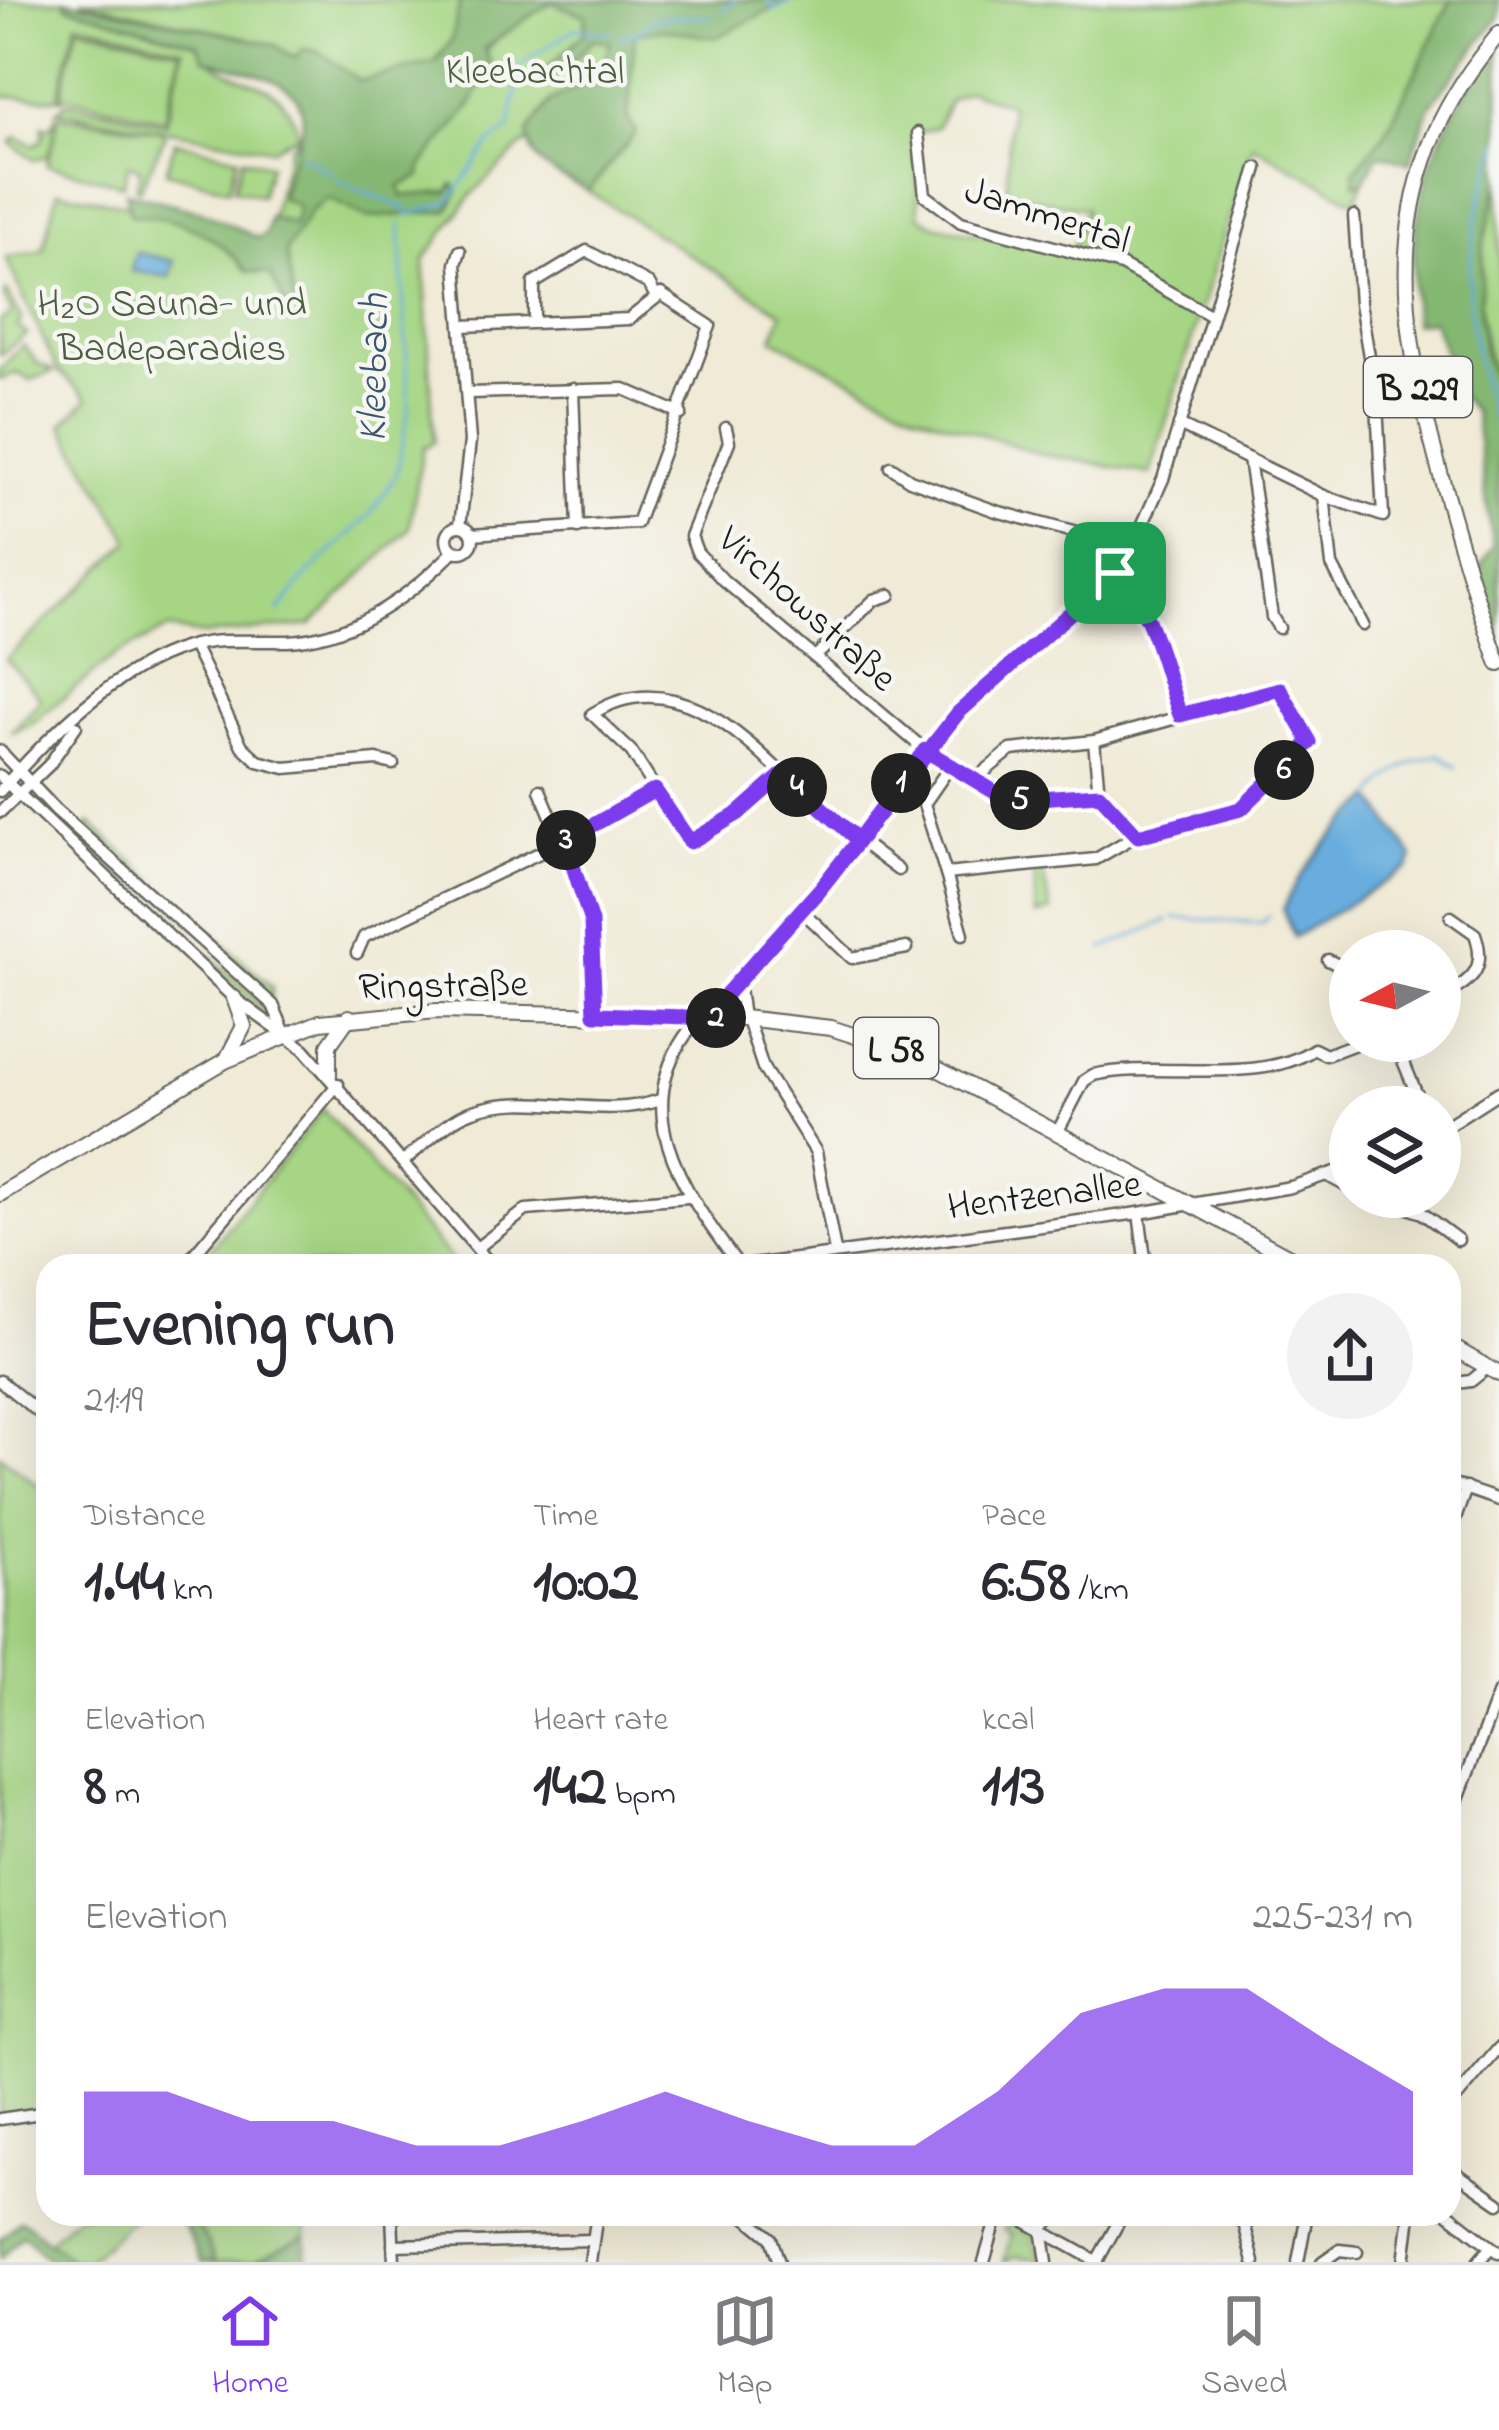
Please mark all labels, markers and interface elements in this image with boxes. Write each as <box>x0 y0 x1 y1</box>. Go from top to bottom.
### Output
park label: Kleebachtal <box>446 45 624 102</box>
street label: Jammertal <box>957 164 1137 271</box>
park label: H₂O Sauna- und Badeparadies <box>37 277 307 379</box>
water label: Kleebach <box>344 292 407 443</box>
road number: B 229 <box>1364 357 1472 417</box>
street label: Virchowstraße <box>703 513 909 707</box>
pin <box>1064 522 1166 624</box>
icon: arrive <box>1082 540 1148 606</box>
pin: 6 <box>1254 740 1314 800</box>
text: 6 <box>1277 746 1291 794</box>
pin: 1 <box>871 753 931 813</box>
pin: 4 <box>767 757 827 817</box>
text: 1 <box>896 759 906 807</box>
text: 4 <box>790 763 804 811</box>
pin: 5 <box>990 770 1050 830</box>
text: 5 <box>1011 776 1029 824</box>
pin: 3 <box>536 810 596 870</box>
text: 3 <box>559 816 573 864</box>
north arrow <box>1329 930 1461 1062</box>
map controls <box>1329 930 1461 1218</box>
street label: Ringstraße <box>358 958 529 1017</box>
pin: 2 <box>686 988 746 1048</box>
text: 2 <box>708 994 724 1042</box>
road number: L 58 <box>854 1018 938 1078</box>
button: layers <box>1329 1086 1461 1218</box>
street label: Hentzenallee <box>944 1157 1145 1238</box>
text: Evening run <box>84 1280 395 1376</box>
button: share <box>1287 1293 1413 1419</box>
text: 21:19 <box>84 1373 143 1430</box>
text: Distance <box>84 1493 206 1541</box>
text: Time <box>533 1493 598 1541</box>
text: Pace <box>982 1493 1046 1541</box>
text: 1.44 <box>84 1541 165 1628</box>
text: 10:02 <box>533 1541 639 1628</box>
text: 6:58 <box>982 1541 1070 1628</box>
text: km <box>165 1567 213 1615</box>
text: /km <box>1070 1567 1129 1615</box>
text: Elevation <box>84 1697 205 1745</box>
text: Heart rate <box>533 1697 668 1745</box>
text: kcal <box>982 1697 1034 1745</box>
text: 8 <box>84 1745 107 1832</box>
text: 142 <box>533 1745 607 1832</box>
text: 113 <box>982 1745 1045 1832</box>
text: m <box>107 1771 140 1819</box>
text: bpm <box>607 1771 676 1819</box>
text: Elevation <box>84 1890 227 1947</box>
text: 225–231 m <box>1253 1890 1413 1947</box>
tab: Home <box>212 2288 288 2408</box>
tab: Map <box>712 2288 778 2408</box>
tab: Saved <box>1201 2288 1287 2408</box>

